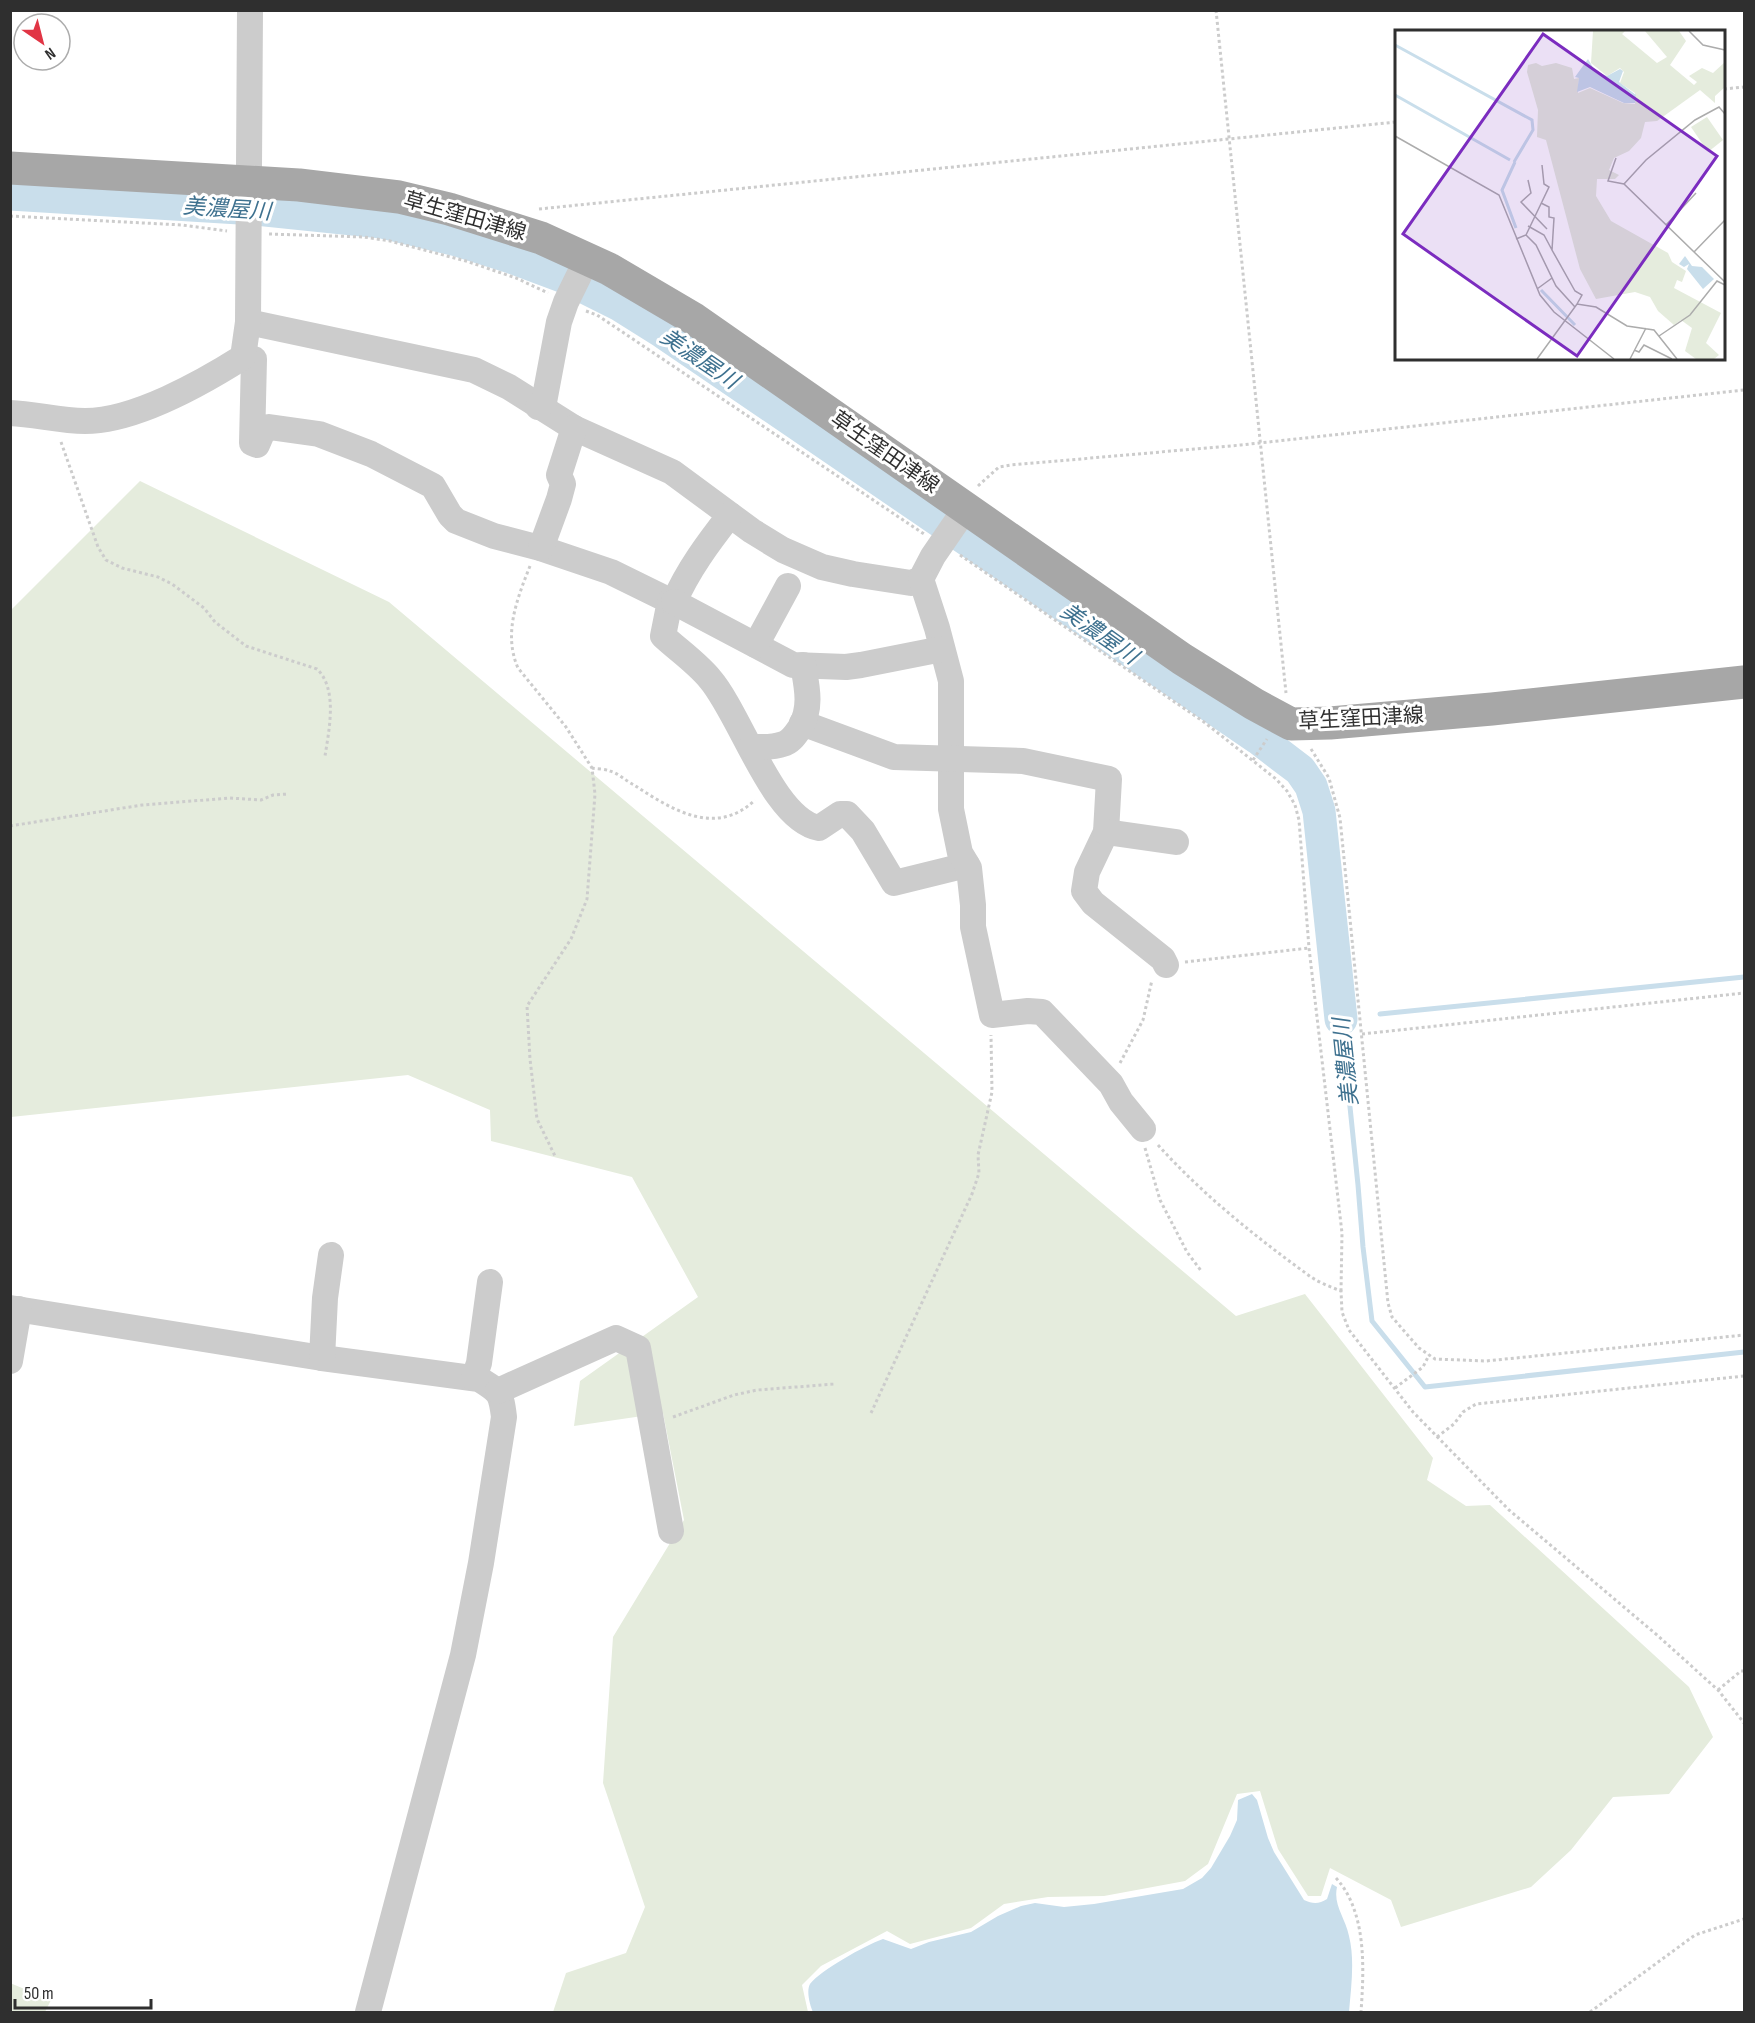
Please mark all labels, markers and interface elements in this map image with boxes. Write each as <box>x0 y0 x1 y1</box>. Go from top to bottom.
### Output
north arrow <box>12 12 72 72</box>
inset map <box>1395 30 1725 360</box>
text: N <box>41 43 59 63</box>
street label: 草生窪田津線 <box>401 187 529 246</box>
water label: 美濃屋川 <box>182 193 274 226</box>
water label: 美濃屋川 <box>655 323 745 396</box>
street label: 草生窪田津線 <box>826 406 943 499</box>
water label: 美濃屋川 <box>1055 598 1145 672</box>
street label: 草生窪田津線 <box>1297 703 1425 734</box>
water label: 美濃屋川 <box>1328 1015 1365 1107</box>
scale bar <box>15 1972 152 2010</box>
text: 50 m <box>24 1983 54 2004</box>

